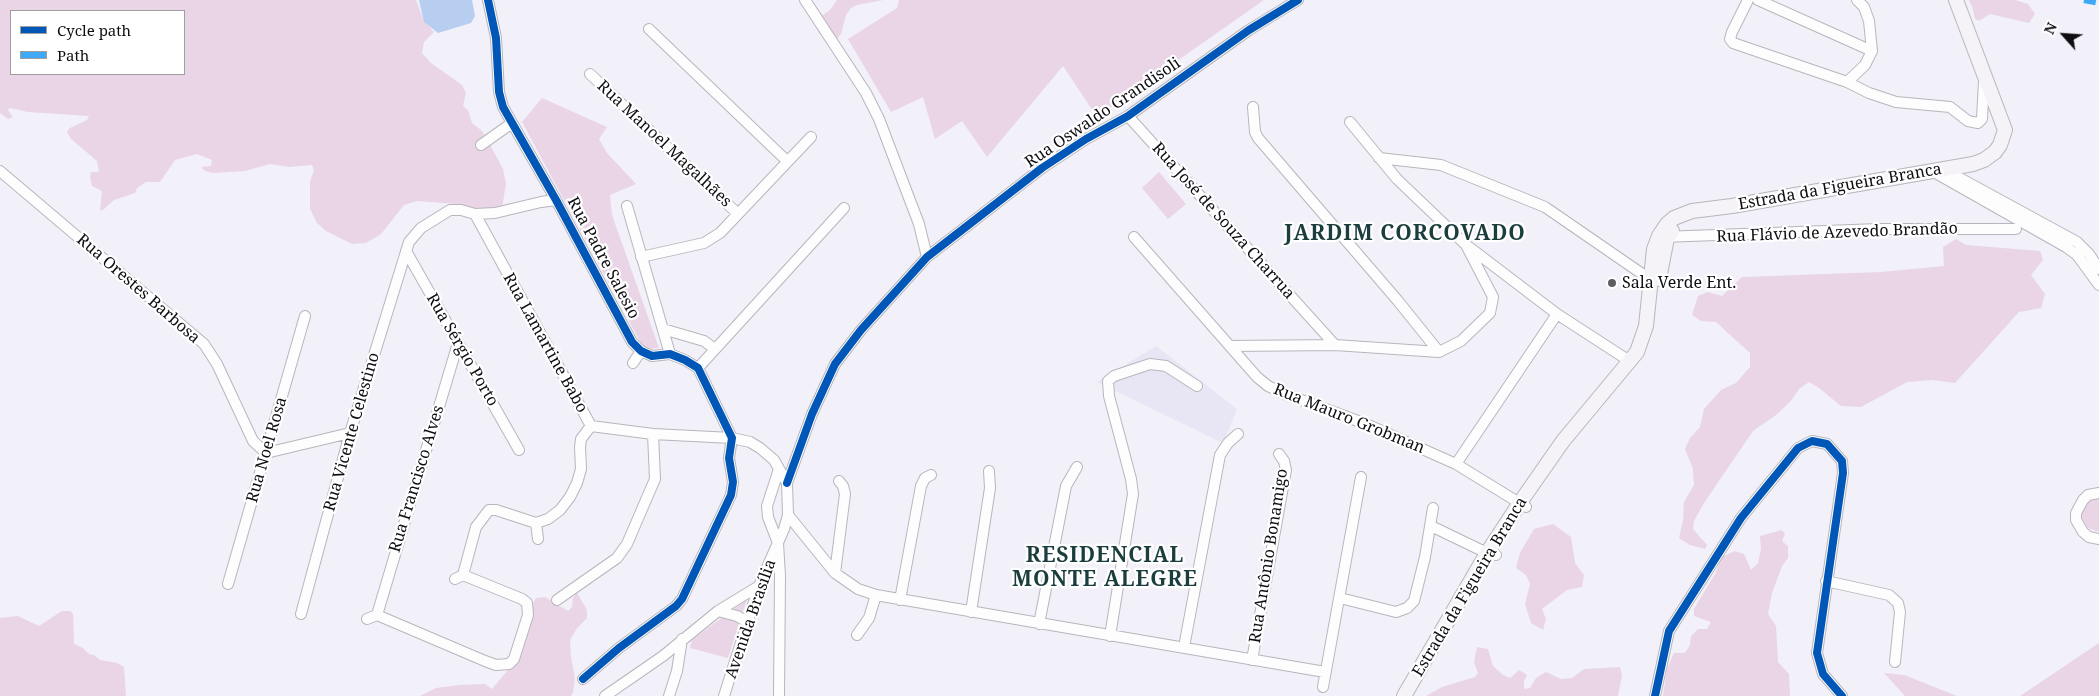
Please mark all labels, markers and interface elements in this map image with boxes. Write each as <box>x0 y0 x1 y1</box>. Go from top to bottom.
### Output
legend <box>10 10 185 75</box>
north arrow <box>2039 10 2089 60</box>
text: N <box>2039 19 2061 37</box>
text: Cycle path <box>57 20 131 40</box>
text: Path <box>57 45 89 65</box>
street label: Rua Oswaldo Grandisoli <box>1022 54 1184 172</box>
street label: Rua Manoel Magalhães <box>593 77 735 211</box>
street label: Rua José de Souza Charrua <box>1148 139 1298 303</box>
street label: Estrada da Figueira Branca <box>1737 160 1943 214</box>
street label: Rua Padre Salesio <box>563 194 643 322</box>
street label: Rua Flávio de Azevedo Brandão <box>1716 219 1958 247</box>
district label: JARDIM CORCOVADO <box>1282 221 1528 247</box>
street label: Rua Orestes Barbosa <box>73 230 203 348</box>
street label: Rua Lamartine Babo <box>499 270 591 416</box>
place label: Sala Verde Ent. <box>1622 273 1736 293</box>
marker: Sala Verde Ent. <box>1606 277 1618 289</box>
street label: Rua Sérgio Porto <box>422 290 502 410</box>
street label: Rua Vicente Celestino <box>320 350 384 514</box>
street label: Rua Mauro Grobman <box>1271 380 1427 458</box>
street label: Rua Noel Rosa <box>243 395 291 505</box>
street label: Rua Francisco Alves <box>386 403 448 555</box>
street label: Rua Antônio Bonamigo <box>1246 467 1292 645</box>
street label: Estrada da Figueira Branca <box>1409 494 1531 680</box>
district label: RESIDENCIAL MONTE ALEGRE <box>1010 543 1200 593</box>
street label: Avenida Brasília <box>722 557 780 681</box>

